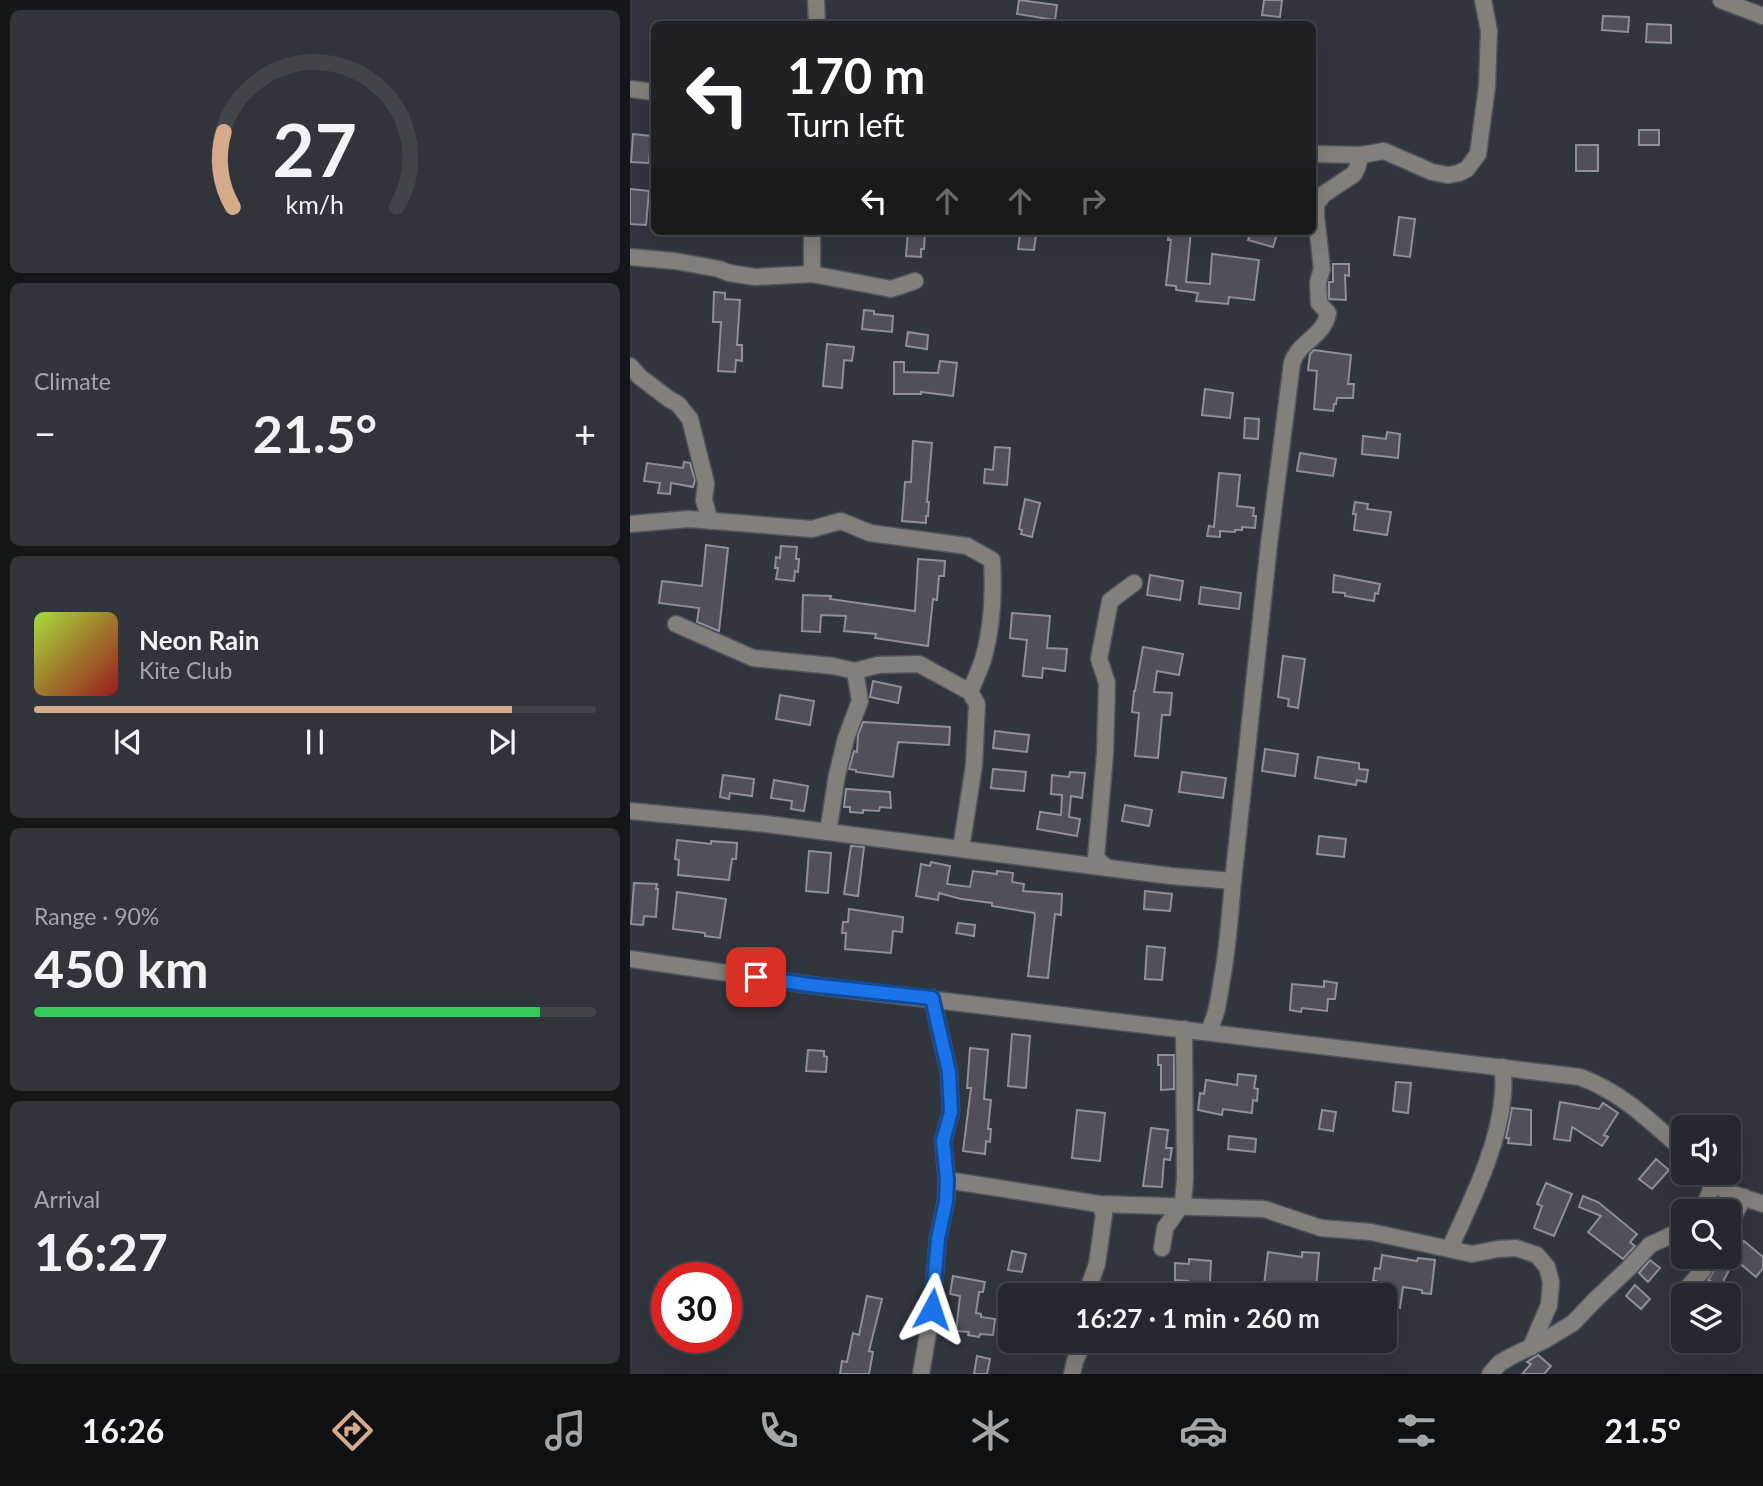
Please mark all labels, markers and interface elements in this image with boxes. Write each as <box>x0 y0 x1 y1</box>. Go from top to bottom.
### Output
text: 170 m <box>787 46 925 104</box>
icon: left <box>672 49 763 140</box>
text: Turn left <box>787 105 904 144</box>
text: 27 <box>273 106 357 194</box>
icon: left <box>855 182 893 220</box>
icon: ahead <box>928 182 966 220</box>
icon: ahead <box>1001 182 1039 220</box>
icon: right <box>1074 182 1112 220</box>
text: km/h <box>286 189 344 219</box>
text: Climate <box>34 367 111 395</box>
text: 21.5° <box>253 402 377 464</box>
text: − <box>34 410 56 456</box>
text: + <box>574 410 596 456</box>
text: Neon Rain <box>139 624 259 656</box>
text: Kite Club <box>139 656 232 684</box>
icon: previous <box>109 723 147 761</box>
icon: pause <box>296 723 334 761</box>
icon: next <box>483 723 521 761</box>
text: Range · 90% <box>34 902 159 930</box>
text: 450 km <box>34 937 208 999</box>
pin <box>726 947 786 1007</box>
icon: arrive <box>737 958 775 996</box>
map controls <box>1671 1115 1741 1353</box>
button: sound <box>1671 1115 1741 1185</box>
text: Arrival <box>34 1185 100 1213</box>
button: search <box>1671 1199 1741 1269</box>
text: 16:27 <box>34 1220 168 1282</box>
speed limit sign: 30 <box>651 1262 742 1353</box>
position arrow <box>895 1272 969 1346</box>
button: layers <box>1671 1283 1741 1353</box>
text: 16:27 · 1 min · 260 m <box>1075 1302 1320 1334</box>
icon: directions <box>328 1406 377 1455</box>
icon: music <box>541 1406 590 1455</box>
icon: phone <box>754 1406 803 1455</box>
icon: climate <box>966 1406 1015 1455</box>
icon: car <box>1179 1406 1228 1455</box>
icon: filters <box>1392 1406 1441 1455</box>
text: 16:26 <box>82 1411 164 1450</box>
text: 21.5° <box>1604 1411 1681 1450</box>

